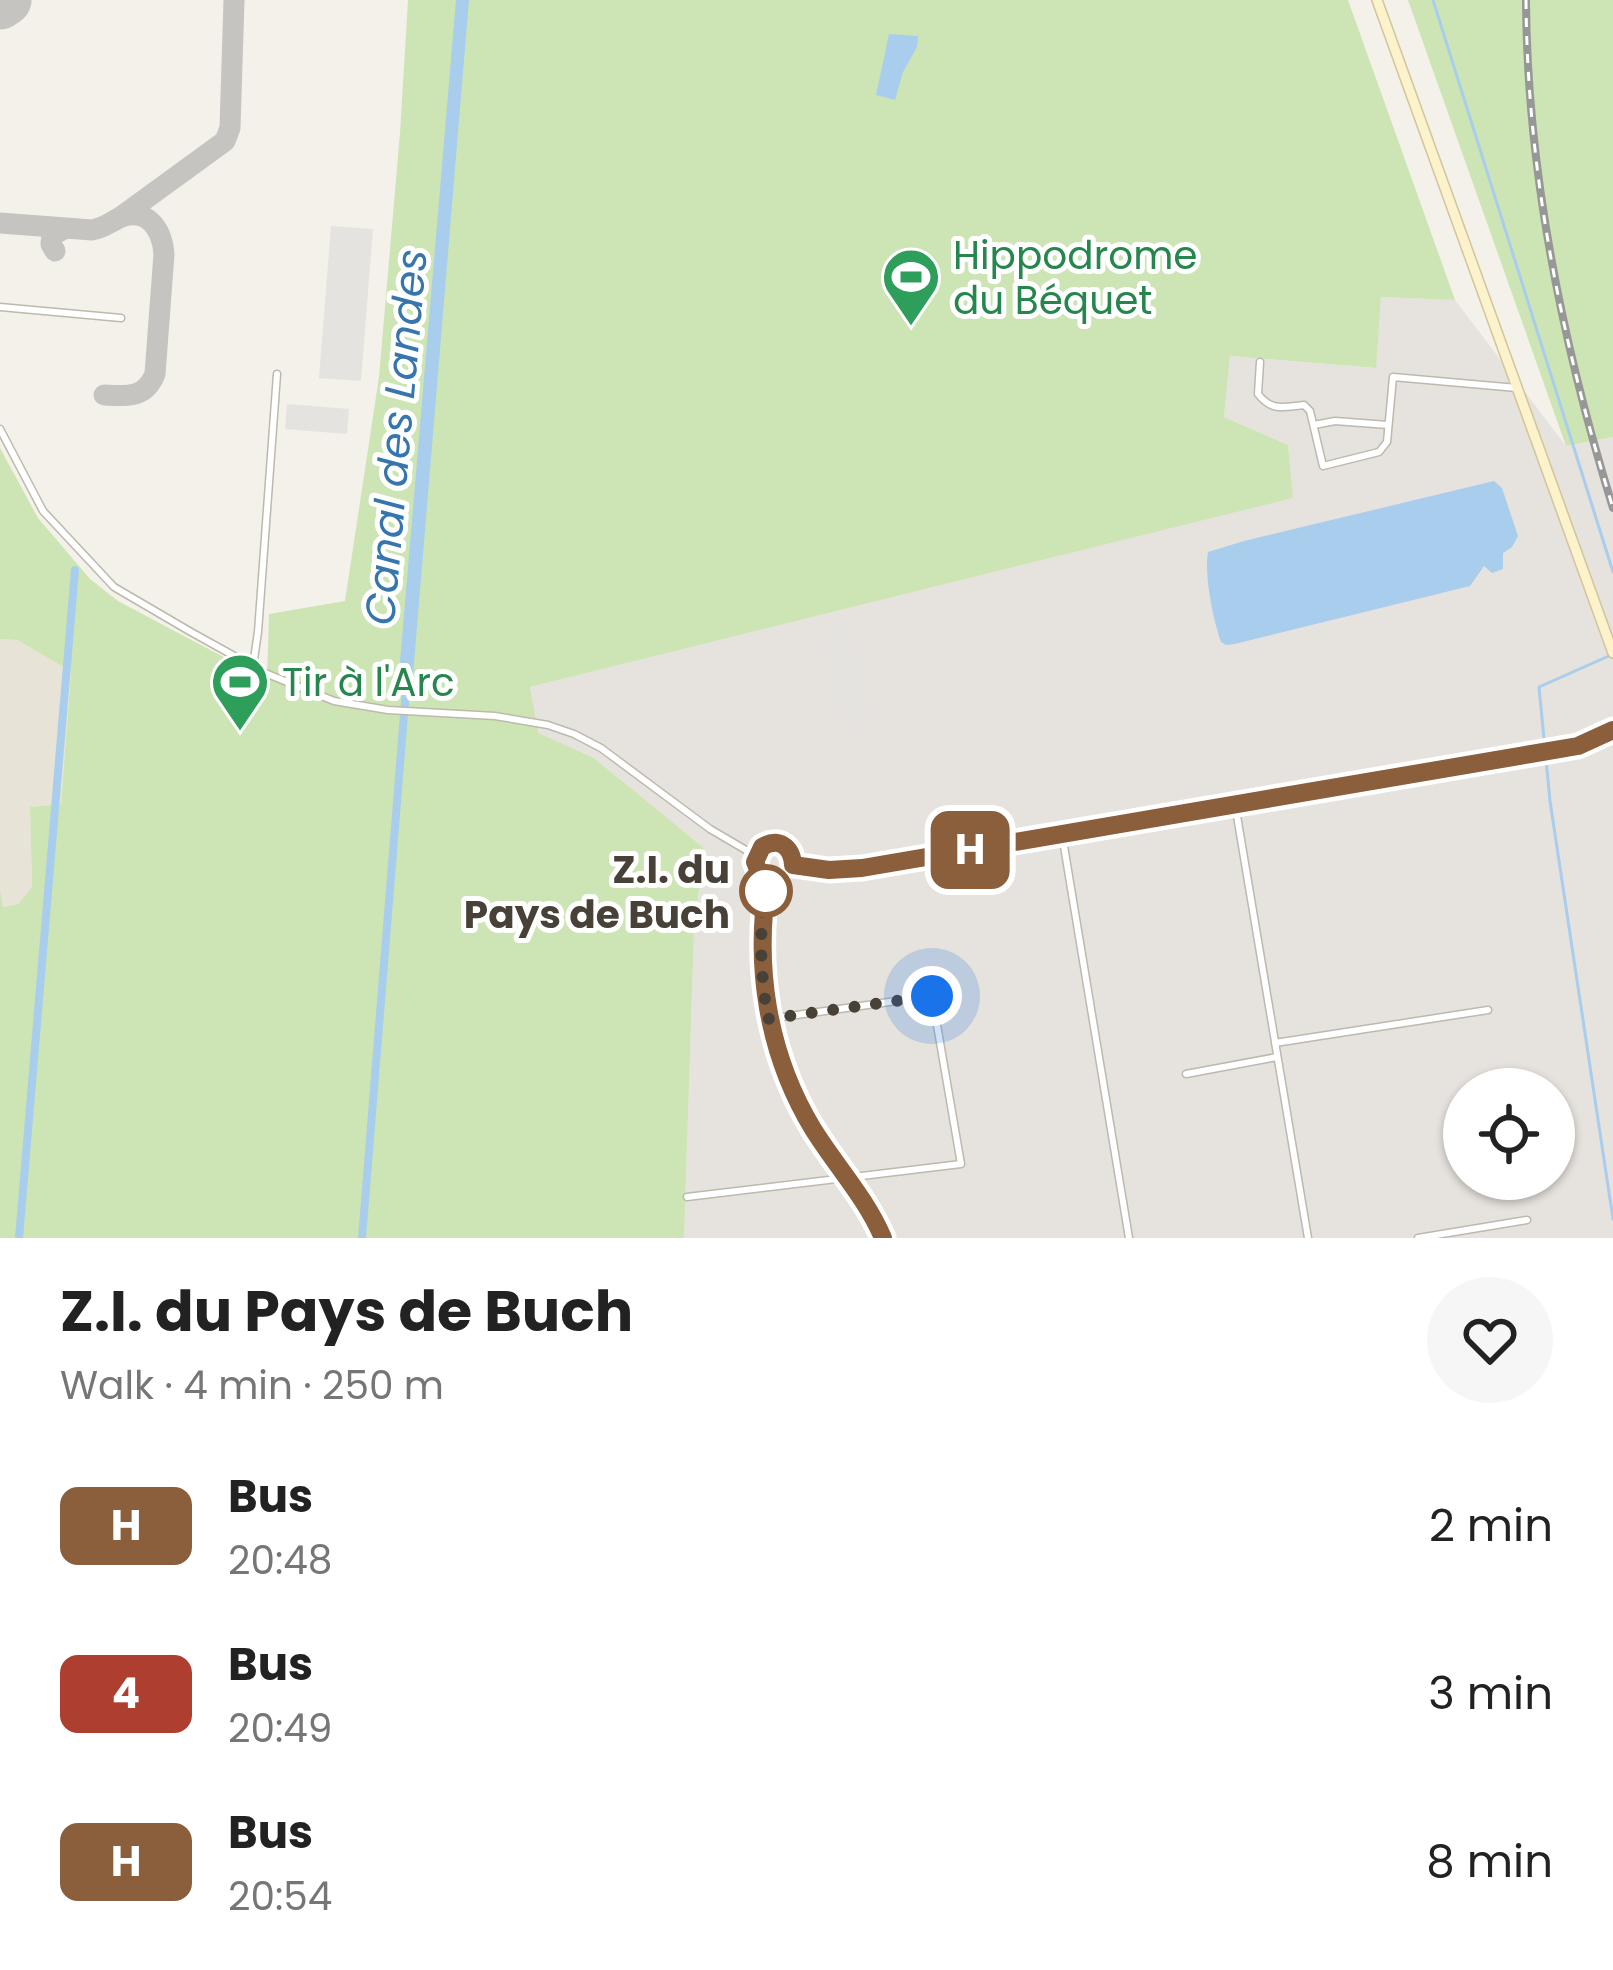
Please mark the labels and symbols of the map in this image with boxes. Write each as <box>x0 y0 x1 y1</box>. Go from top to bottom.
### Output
place label: Hippodrome du Béquet <box>953 228 1198 328</box>
water label: Canal des Landes <box>350 246 442 628</box>
sports icon: Hippodrome du Béquet <box>880 246 942 328</box>
sports icon: Tir à l'Arc <box>209 651 271 733</box>
place label: Tir à l'Arc <box>282 655 455 710</box>
line badge: H <box>931 811 1009 889</box>
place label: Z.I. du Pays de Buch <box>464 842 730 942</box>
marker: Z.I. du Pays de Buch <box>741 866 791 916</box>
your location <box>902 966 962 1026</box>

